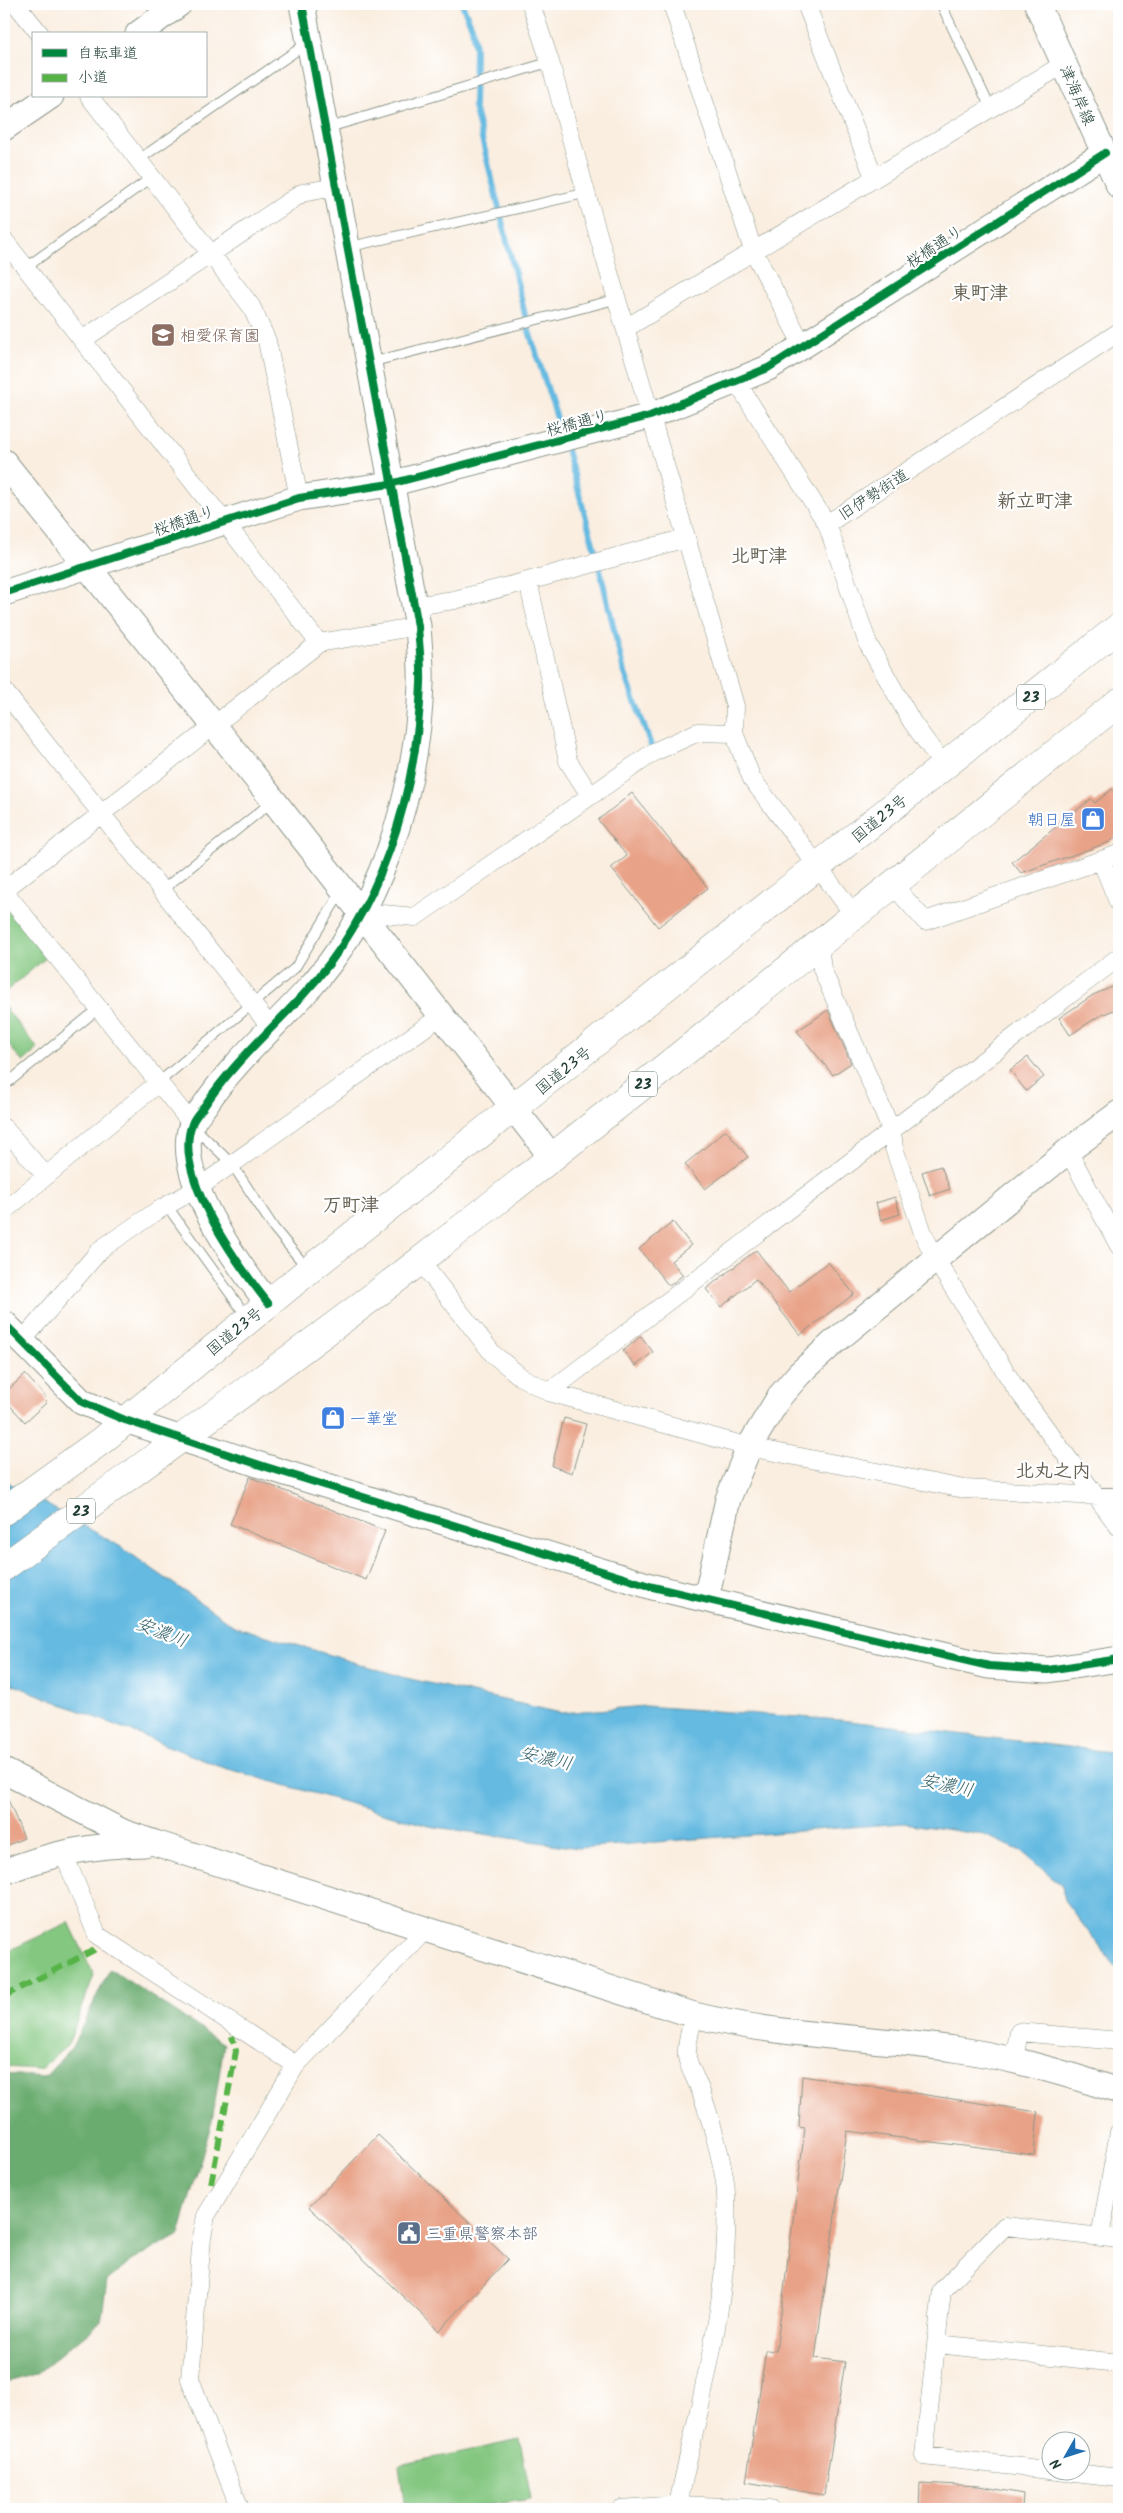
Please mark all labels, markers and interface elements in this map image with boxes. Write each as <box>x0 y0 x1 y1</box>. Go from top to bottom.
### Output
legend <box>32 32 208 98</box>
text: 自転車道 <box>78 42 138 66</box>
street label: 津海岸線 <box>1052 61 1101 130</box>
text: 小道 <box>78 66 108 90</box>
street label: 桜橋通り <box>901 219 968 275</box>
district label: 東町津 <box>951 279 1009 309</box>
school or university icon: 相愛保育園 <box>150 322 176 348</box>
place label: 相愛保育園 <box>180 324 260 349</box>
street label: 桜橋通り <box>543 403 612 444</box>
street label: 旧伊勢街道 <box>833 463 914 528</box>
district label: 新立町津 <box>997 487 1073 517</box>
street label: 桜橋通り <box>150 499 219 544</box>
district label: 北町津 <box>730 542 788 572</box>
road number: 23 <box>1017 684 1045 710</box>
street label: 国道23号 <box>846 789 914 850</box>
shop icon: 朝日屋 <box>1080 806 1106 832</box>
place label: 朝日屋 <box>1028 808 1076 833</box>
street label: 国道23号 <box>530 1041 598 1102</box>
road number: 23 <box>629 1072 657 1096</box>
district label: 万町津 <box>322 1191 380 1221</box>
street label: 国道23号 <box>201 1302 269 1363</box>
shop icon: 一華堂 <box>320 1405 346 1431</box>
place label: 一華堂 <box>350 1407 398 1432</box>
district label: 北丸之内 <box>1015 1457 1091 1487</box>
road number: 23 <box>67 1498 95 1524</box>
water label: 安濃川 <box>131 1610 192 1657</box>
water label: 安濃川 <box>516 1739 575 1780</box>
water label: 安濃川 <box>917 1767 976 1806</box>
public building icon: 三重県警察本部 <box>396 2220 422 2246</box>
place label: 三重県警察本部 <box>426 2222 538 2247</box>
north arrow <box>1040 2430 1090 2480</box>
text: N <box>1045 2453 1068 2474</box>

